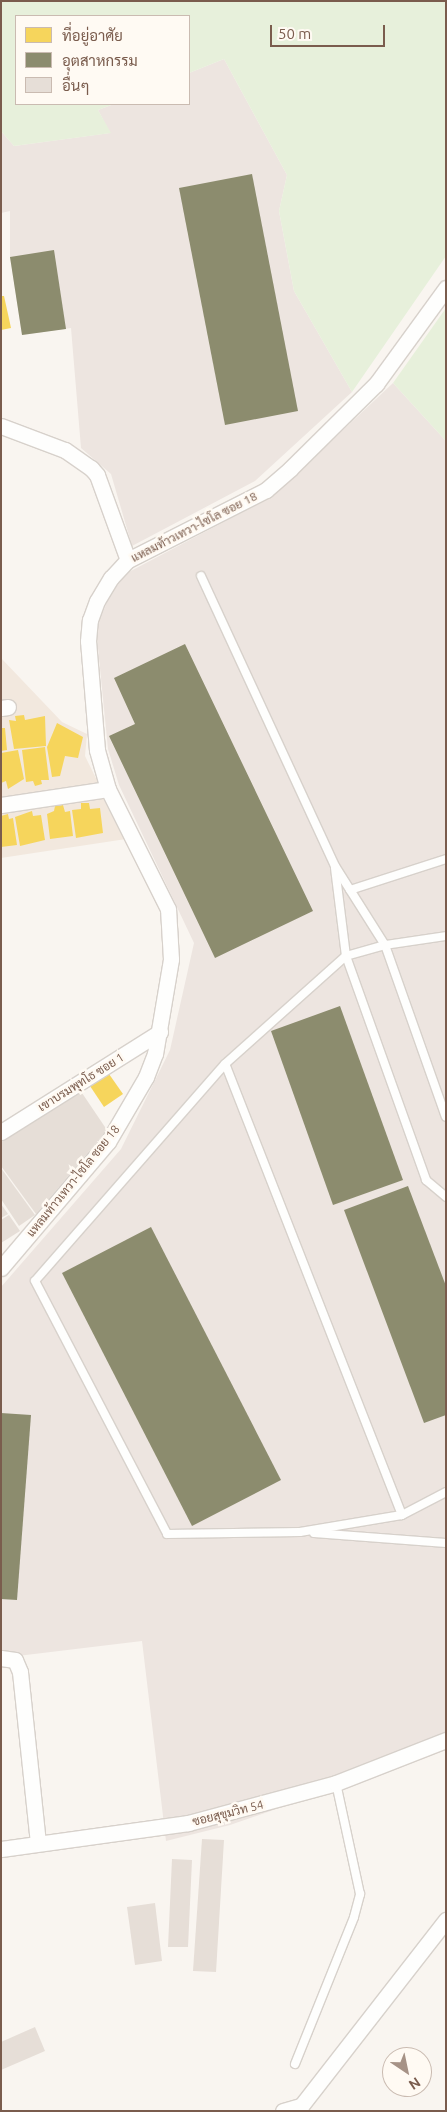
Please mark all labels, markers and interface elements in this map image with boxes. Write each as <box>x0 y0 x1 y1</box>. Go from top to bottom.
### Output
legend <box>15 15 190 105</box>
scale bar <box>272 15 387 47</box>
text: 50 m <box>278 25 311 42</box>
text: ที่อยู่อาศัย <box>62 27 123 44</box>
text: อุตสาหกรรม <box>62 52 138 69</box>
text: อื่นๆ <box>62 77 90 94</box>
street label: แหลมท้าวเทวา-ไซโล ซอย 18 <box>128 489 260 565</box>
street label: เขาบรมพุทโธ ซอย 1 <box>35 1050 127 1114</box>
street label: แหลมท้าวเทวา-ไซโล ซอย 18 <box>23 1122 123 1240</box>
street label: ซอยสุขุมวิท 54 <box>191 1797 265 1829</box>
north arrow <box>382 2047 432 2097</box>
text: N <box>406 2074 424 2093</box>

